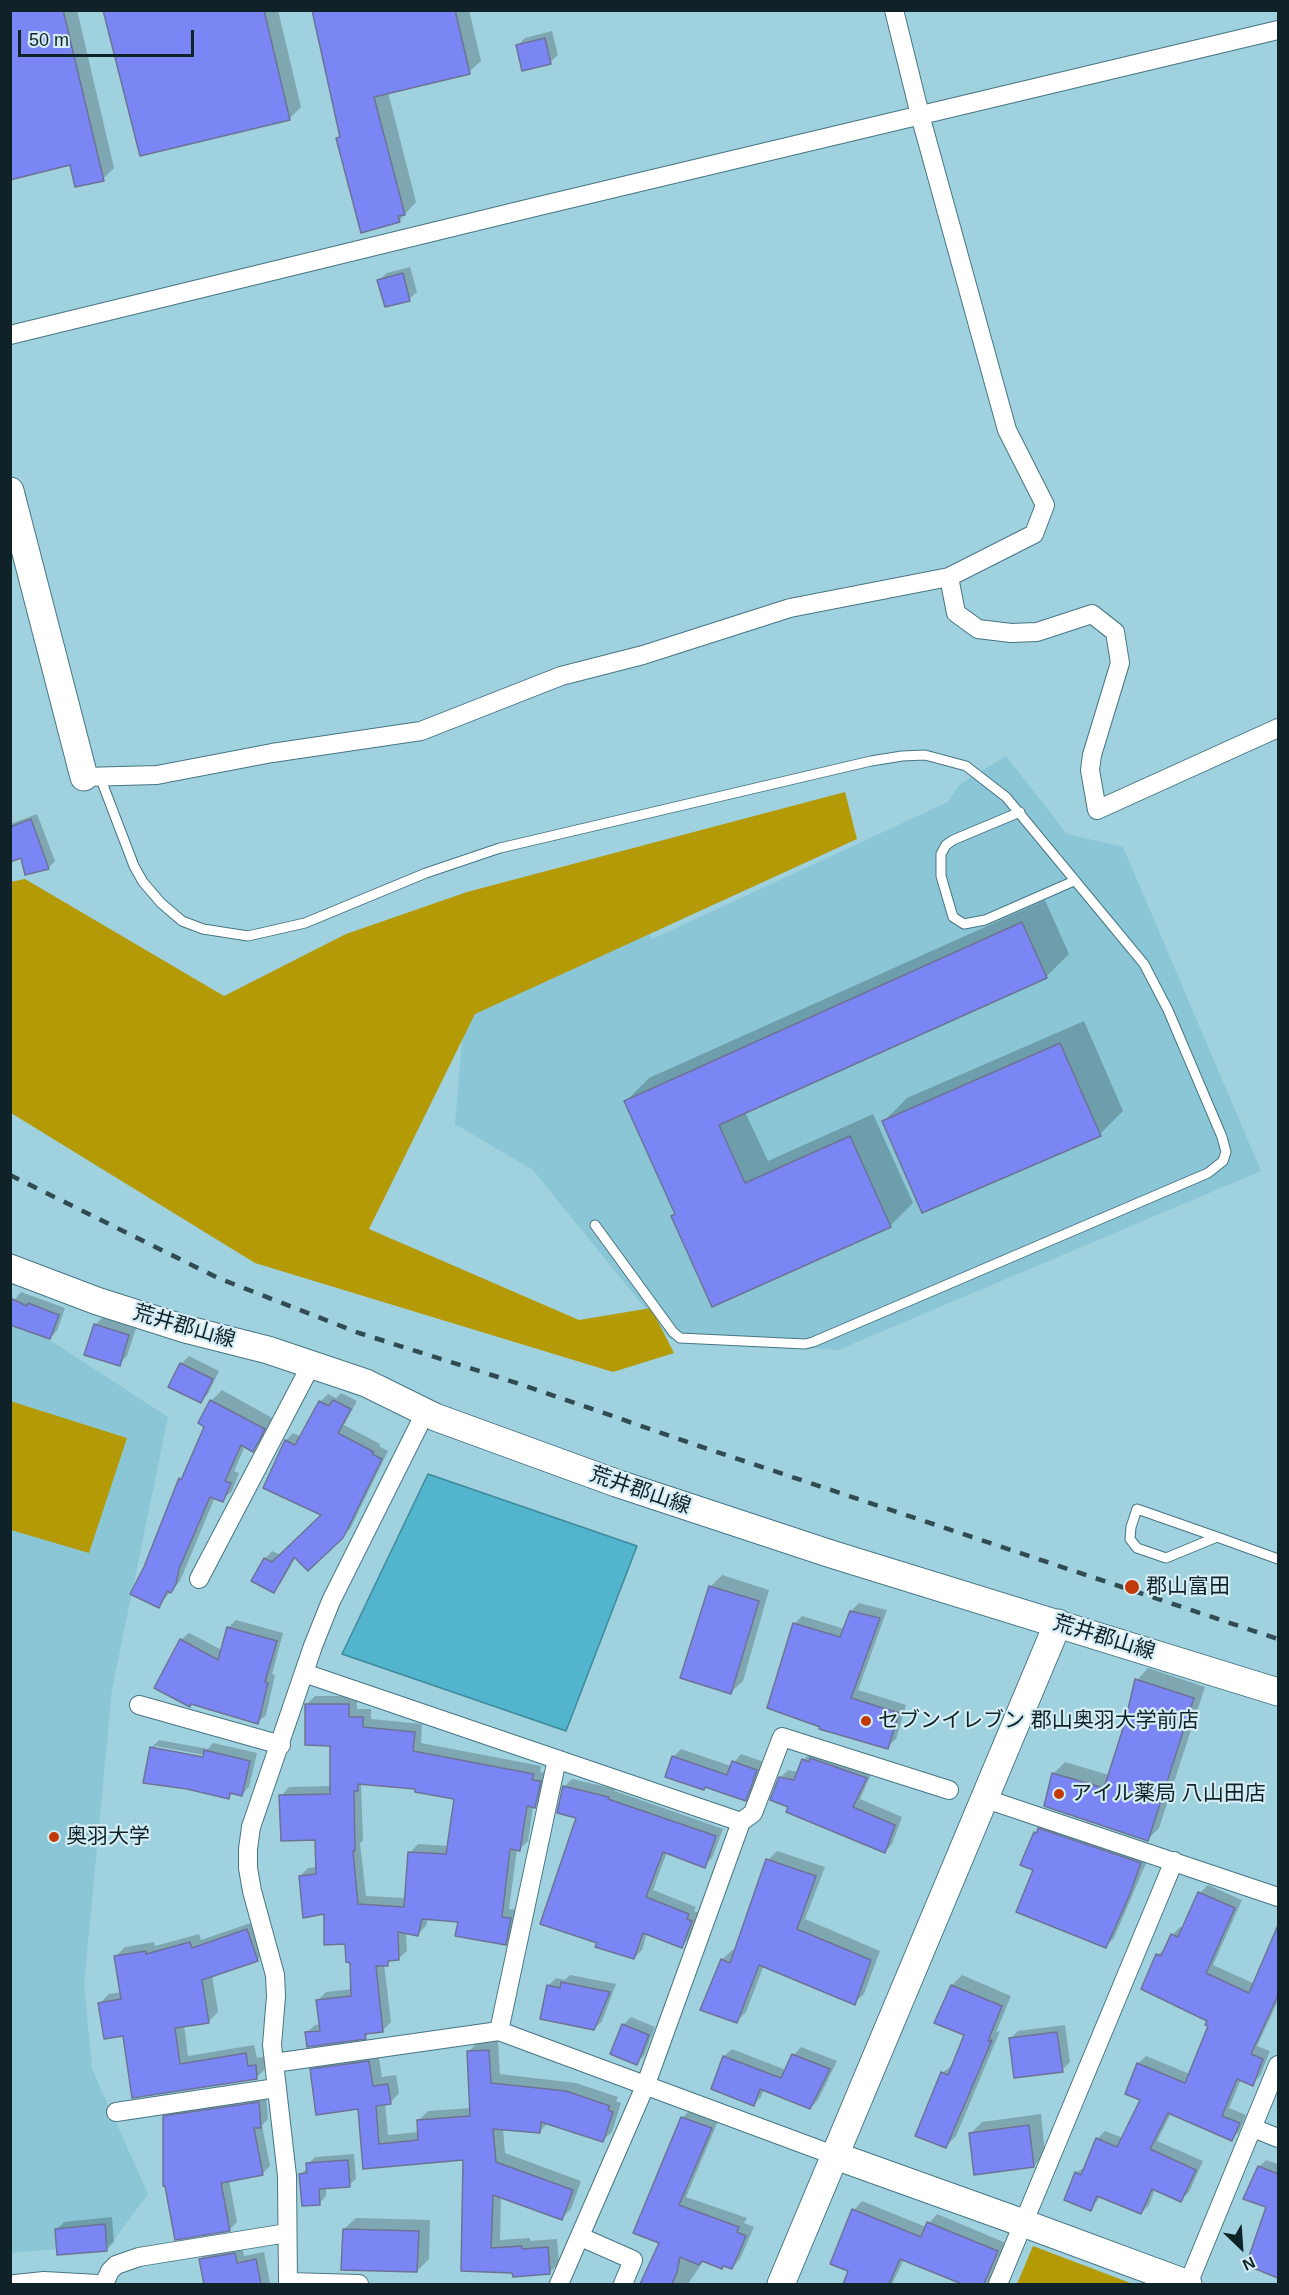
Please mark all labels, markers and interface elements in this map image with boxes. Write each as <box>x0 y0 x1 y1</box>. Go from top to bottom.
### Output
scale bar <box>21 18 196 56</box>
text: 50 m <box>29 30 69 50</box>
street label: 荒井郡山線 <box>130 1300 238 1354</box>
street label: 荒井郡山線 <box>586 1462 694 1520</box>
place label: 郡山富田 <box>1146 1574 1230 1600</box>
marker: 郡山富田 <box>1123 1578 1141 1596</box>
street label: 荒井郡山線 <box>1050 1611 1158 1665</box>
place label: セブンイレブン 郡山奥羽大学前店 <box>878 1708 1199 1734</box>
marker: セブンイレブン 郡山奥羽大学前店 <box>859 1714 873 1728</box>
place label: アイル薬局 八山田店 <box>1071 1781 1266 1807</box>
marker: アイル薬局 八山田店 <box>1052 1787 1066 1801</box>
place label: 奥羽大学 <box>66 1824 150 1850</box>
marker: 奥羽大学 <box>47 1830 61 1844</box>
north arrow <box>1211 2217 1271 2277</box>
text: N <box>1240 2254 1258 2274</box>

